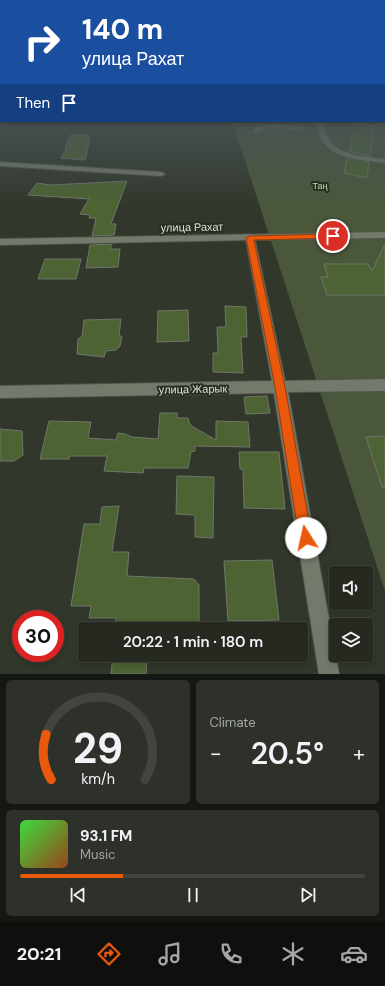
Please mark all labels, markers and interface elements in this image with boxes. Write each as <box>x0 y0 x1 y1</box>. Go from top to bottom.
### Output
text: 140 m <box>82 11 163 48</box>
icon: right <box>16 16 68 68</box>
text: улица Рахат <box>82 47 184 71</box>
icon: arrive <box>58 92 80 114</box>
text: Then <box>16 93 50 113</box>
park label: Таң <box>312 180 328 192</box>
street label: улица Рахат <box>161 219 223 235</box>
pin <box>316 219 350 253</box>
icon: arrive <box>322 225 344 247</box>
street label: улица Жарык <box>159 381 228 397</box>
position arrow <box>285 517 327 559</box>
map controls <box>329 566 373 662</box>
button: sound <box>329 566 373 610</box>
speed limit sign: 30 <box>12 610 64 662</box>
button: layers <box>329 618 373 662</box>
text: 20:22 · 1 min · 180 m <box>123 632 263 652</box>
text: Climate <box>210 714 256 731</box>
text: 29 <box>73 722 123 776</box>
text: 20.5° <box>251 734 324 773</box>
text: − <box>210 739 222 768</box>
text: + <box>353 739 365 768</box>
text: km/h <box>81 770 115 788</box>
text: 93.1 FM <box>80 826 132 846</box>
text: Music <box>80 846 115 863</box>
icon: previous <box>67 884 89 906</box>
icon: pause <box>182 884 204 906</box>
icon: next <box>297 884 319 906</box>
icon: directions <box>95 940 123 968</box>
icon: music <box>156 940 184 968</box>
icon: phone <box>217 940 245 968</box>
icon: climate <box>279 940 307 968</box>
icon: car <box>340 940 368 968</box>
text: 20:21 <box>17 942 61 966</box>

